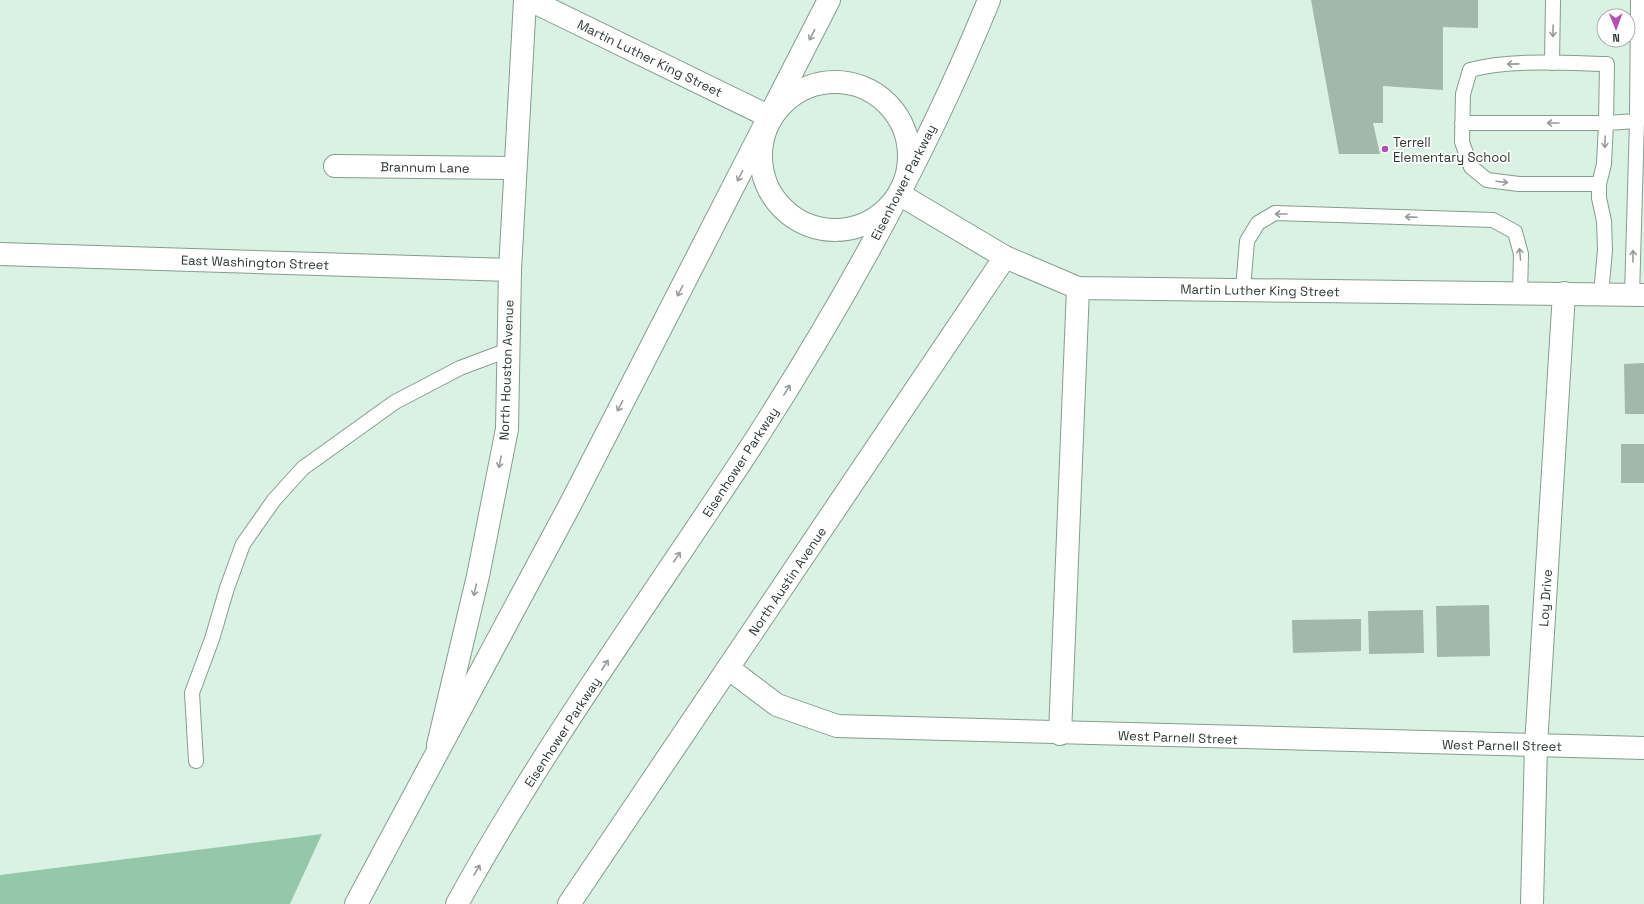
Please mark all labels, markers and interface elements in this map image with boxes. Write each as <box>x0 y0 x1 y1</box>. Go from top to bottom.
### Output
north arrow <box>1596 8 1636 48</box>
street label: Martin Luther King Street <box>574 16 725 101</box>
one-way arrow <box>1549 24 1557 37</box>
one-way arrow <box>808 29 815 41</box>
text: N <box>1612 31 1620 45</box>
one-way arrow <box>1507 60 1520 68</box>
one-way arrow <box>1547 119 1560 127</box>
street label: Eisenhower Parkway <box>867 121 940 243</box>
place label: Terrell Elementary School <box>1393 134 1510 166</box>
one-way arrow <box>1601 135 1609 148</box>
marker: Terrell Elementary School <box>1380 144 1390 154</box>
street label: Brannum Lane <box>380 158 470 177</box>
one-way arrow <box>736 169 743 181</box>
one-way arrow <box>1495 178 1508 186</box>
one-way arrow <box>1275 210 1288 218</box>
one-way arrow <box>1405 214 1418 221</box>
one-way arrow <box>1516 248 1523 261</box>
one-way arrow <box>1629 250 1637 263</box>
street label: East Washington Street <box>180 251 329 274</box>
street label: Martin Luther King Street <box>1180 281 1340 300</box>
one-way arrow <box>676 285 683 297</box>
street label: North Houston Avenue <box>496 299 517 441</box>
one-way arrow <box>783 385 791 396</box>
one-way arrow <box>616 400 624 412</box>
street label: Eisenhower Parkway <box>699 404 782 520</box>
one-way arrow <box>496 455 504 468</box>
street label: North Austin Avenue <box>745 524 830 639</box>
one-way arrow <box>673 552 681 563</box>
street label: Loy Drive <box>1535 569 1556 627</box>
one-way arrow <box>470 583 478 596</box>
one-way arrow <box>601 660 609 671</box>
street label: Eisenhower Parkway <box>521 674 604 790</box>
street label: West Parnell Street <box>1118 727 1238 748</box>
street label: West Parnell Street <box>1442 736 1562 755</box>
one-way arrow <box>473 864 481 876</box>

